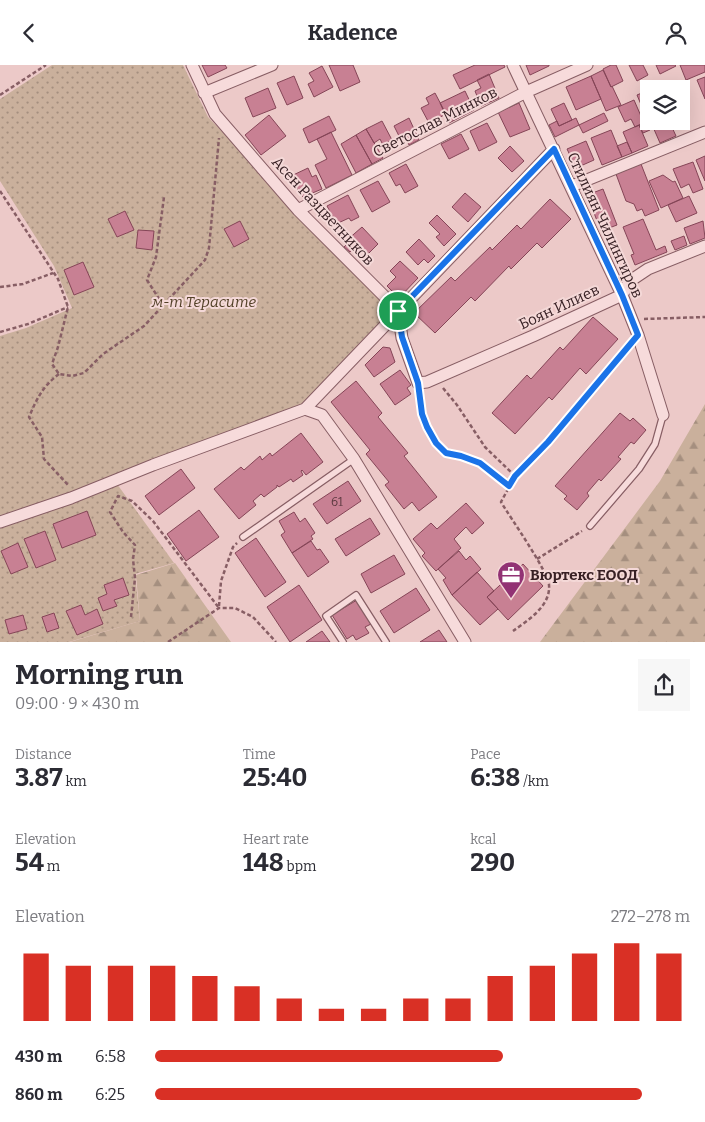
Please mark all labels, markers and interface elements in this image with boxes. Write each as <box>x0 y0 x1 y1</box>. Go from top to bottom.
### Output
icon: back <box>15 19 43 47</box>
text: Kadence <box>307 19 398 46</box>
icon: person <box>662 19 690 47</box>
map controls <box>640 80 690 130</box>
button: layers <box>640 80 690 130</box>
street label: Светослав Минков <box>370 83 500 161</box>
street label: Стилиян Чилингиров <box>563 149 647 301</box>
street label: Асен Разцветников <box>268 153 378 269</box>
street label: Боян Илиев <box>516 281 602 333</box>
pin <box>377 290 419 332</box>
park label: м-т Терасите <box>151 293 256 311</box>
icon: arrive <box>384 297 412 325</box>
house number: 61 <box>331 495 343 509</box>
office icon: Вюртекс ЕООД <box>496 560 526 599</box>
place label: Вюртекс ЕООД <box>530 566 638 584</box>
text: Morning run <box>15 658 183 691</box>
button: share <box>638 659 690 711</box>
text: 09:00 · 9 × 430 m <box>15 694 139 713</box>
text: Distance <box>15 746 72 763</box>
text: Time <box>243 746 276 763</box>
text: Pace <box>470 746 501 763</box>
text: 3.87 <box>15 763 63 793</box>
text: 25:40 <box>243 763 307 793</box>
text: 6:38 <box>470 763 520 793</box>
text: km <box>63 773 87 790</box>
text: /km <box>520 773 549 790</box>
text: Elevation <box>15 831 76 848</box>
text: Heart rate <box>243 831 309 848</box>
text: kcal <box>470 831 496 848</box>
text: 54 <box>15 848 44 878</box>
text: 148 <box>243 848 284 878</box>
text: 290 <box>470 848 515 878</box>
text: m <box>44 858 60 875</box>
text: bpm <box>284 858 316 875</box>
text: Elevation <box>15 907 85 926</box>
text: 272–278 m <box>611 907 690 926</box>
text: 430 m <box>15 1047 62 1066</box>
text: 6:58 <box>95 1047 126 1066</box>
text: 860 m <box>15 1085 62 1104</box>
text: 6:25 <box>95 1085 125 1104</box>

